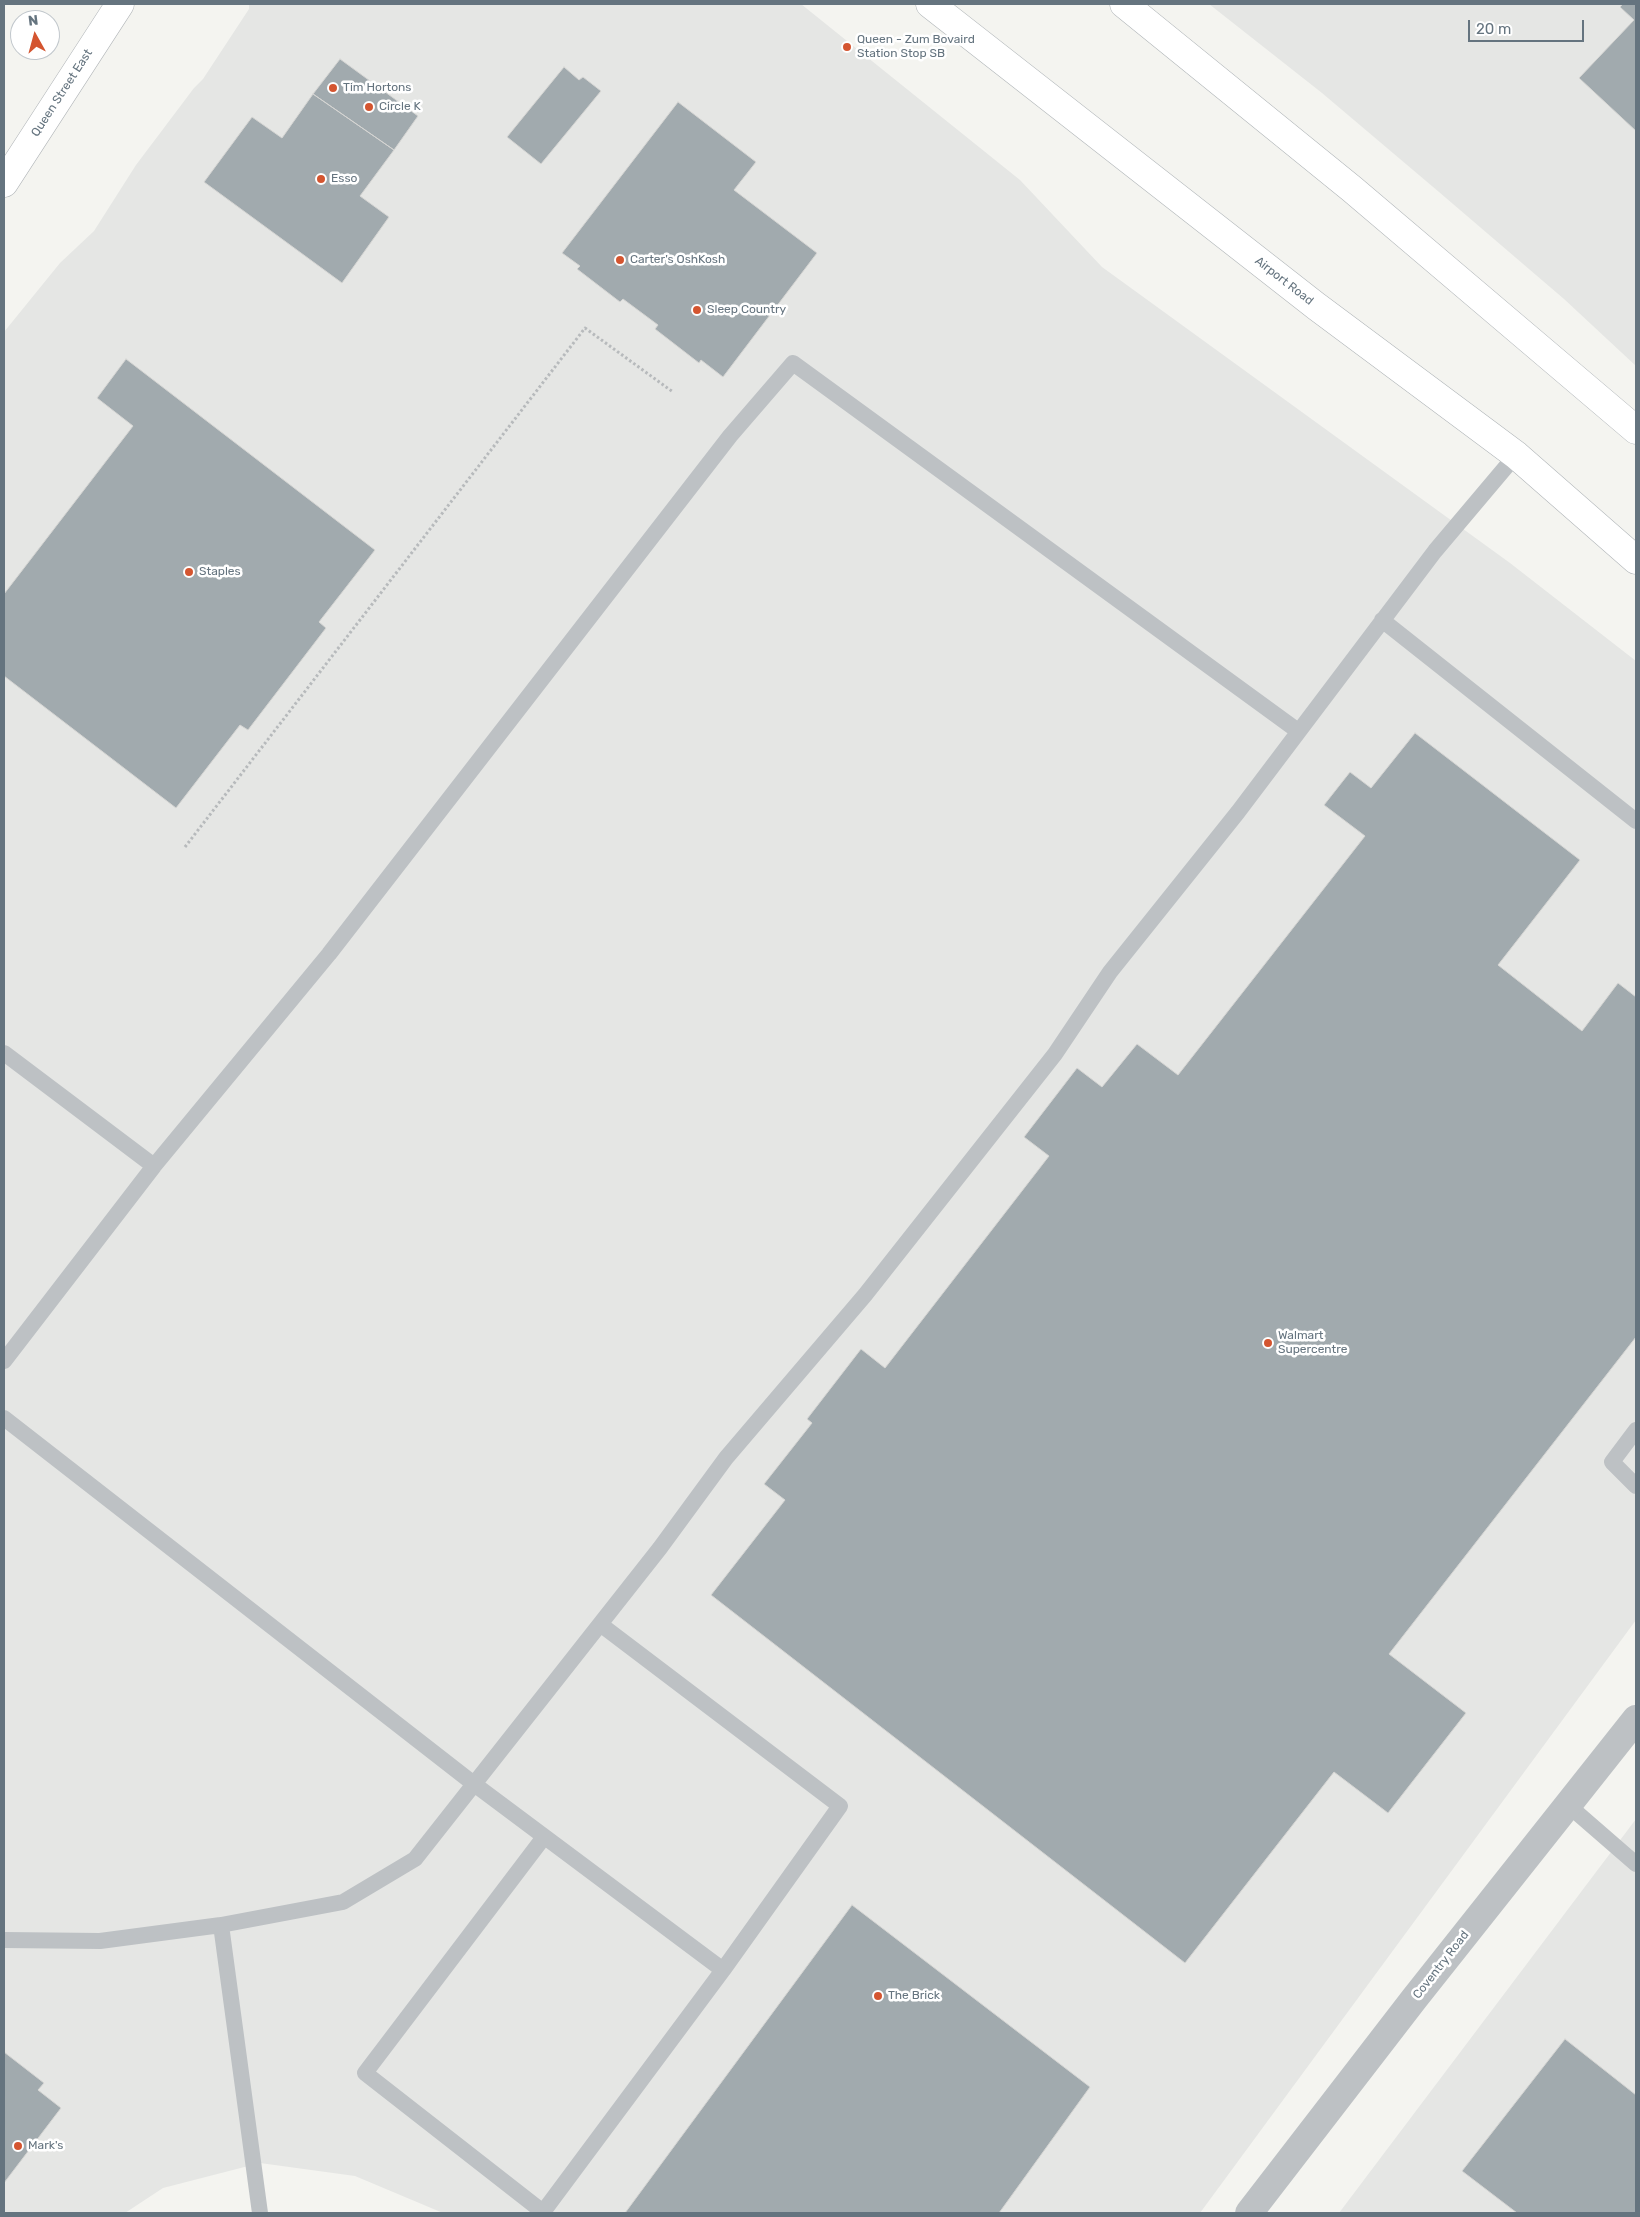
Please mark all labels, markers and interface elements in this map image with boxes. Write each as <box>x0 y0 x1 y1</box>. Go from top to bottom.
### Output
north arrow <box>10 10 60 60</box>
scale bar <box>1470 10 1586 42</box>
text: N <box>27 12 39 30</box>
text: 20 m <box>1476 20 1511 38</box>
place label: Queen - Zum Bovaird Station Stop SB <box>857 33 975 61</box>
marker: Queen - Zum Bovaird Station Stop SB <box>841 41 853 53</box>
street label: Queen Street East <box>28 47 96 139</box>
place label: Tim Hortons <box>343 81 411 95</box>
marker: Tim Hortons <box>327 82 339 94</box>
place label: Circle K <box>379 100 421 114</box>
marker: Circle K <box>363 101 375 113</box>
place label: Esso <box>331 172 357 186</box>
marker: Esso <box>315 173 327 185</box>
place label: Carter's OshKosh <box>630 253 725 267</box>
marker: Carter's OshKosh <box>614 254 626 266</box>
street label: Airport Road <box>1252 254 1316 308</box>
place label: Sleep Country <box>707 303 786 317</box>
marker: Sleep Country <box>691 304 703 316</box>
place label: Staples <box>199 565 241 579</box>
marker: Staples <box>183 566 195 578</box>
place label: Walmart Supercentre <box>1278 1329 1347 1357</box>
marker: Walmart Supercentre <box>1262 1337 1274 1349</box>
street label: Coventry Road <box>1410 1928 1472 2002</box>
place label: The Brick <box>888 1989 940 2003</box>
marker: The Brick <box>872 1990 884 2002</box>
place label: Mark's <box>28 2139 63 2153</box>
marker: Mark's <box>12 2140 24 2152</box>

